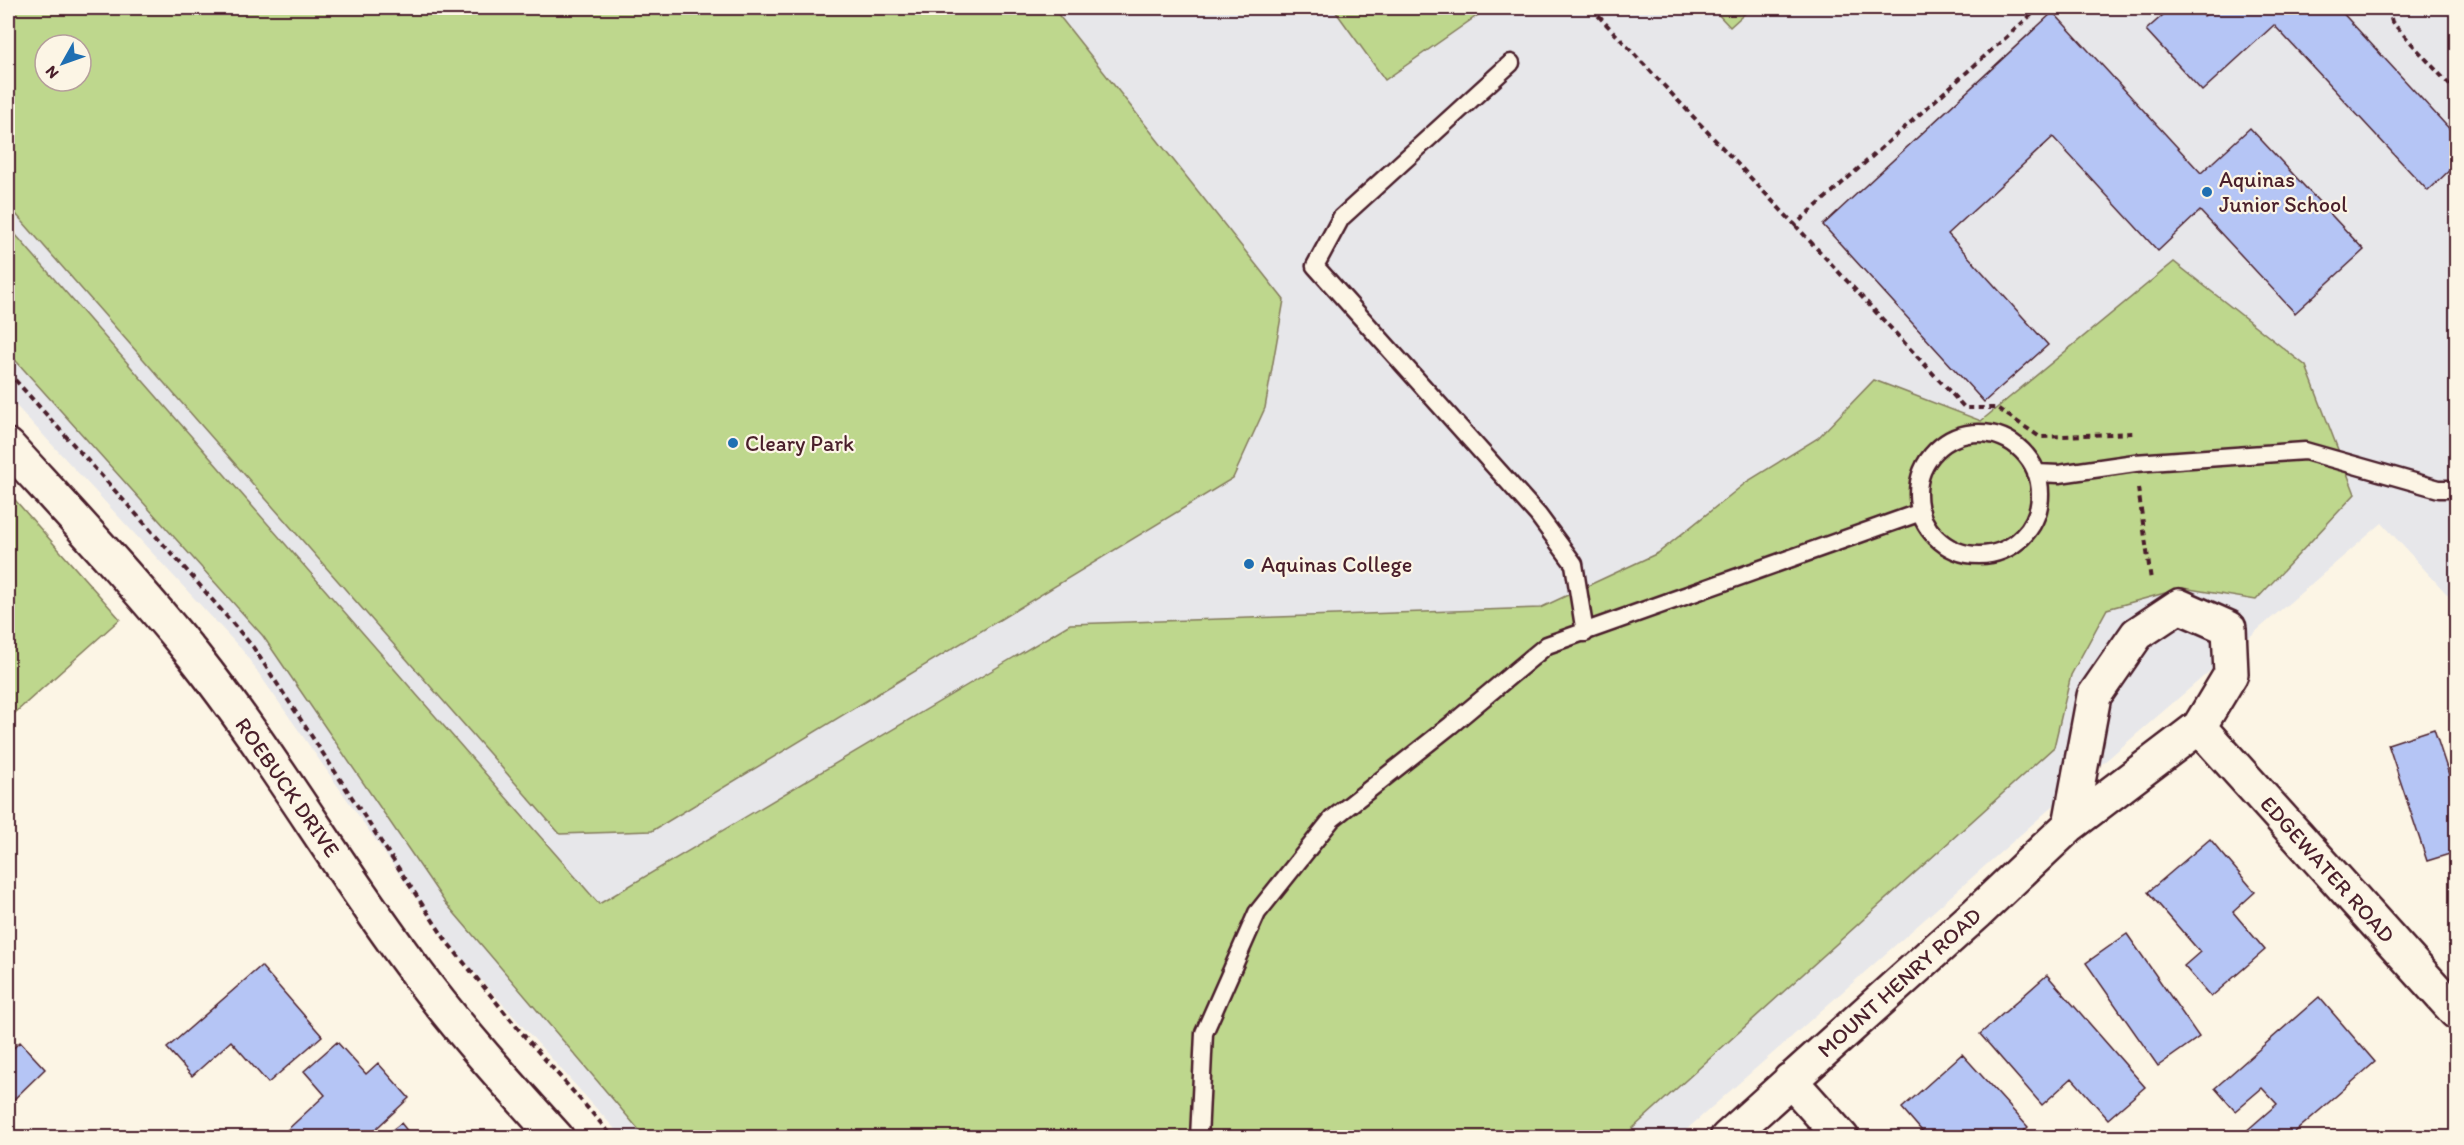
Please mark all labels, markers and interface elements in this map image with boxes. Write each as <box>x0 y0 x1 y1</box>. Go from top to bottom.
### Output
north arrow <box>33 33 93 93</box>
text: N <box>41 62 63 83</box>
place label: Aquinas Junior School <box>2219 166 2347 218</box>
marker: Aquinas Junior School <box>2200 185 2214 199</box>
place label: Cleary Park <box>745 430 854 457</box>
marker: Cleary Park <box>726 436 740 450</box>
place label: Aquinas College <box>1261 551 1412 578</box>
marker: Aquinas College <box>1242 557 1256 571</box>
street label: ROEBUCK DRIVE <box>229 712 346 862</box>
street label: EDGEWATER ROAD <box>2255 790 2401 948</box>
street label: MOUNT HENRY ROAD <box>1812 902 1987 1063</box>

